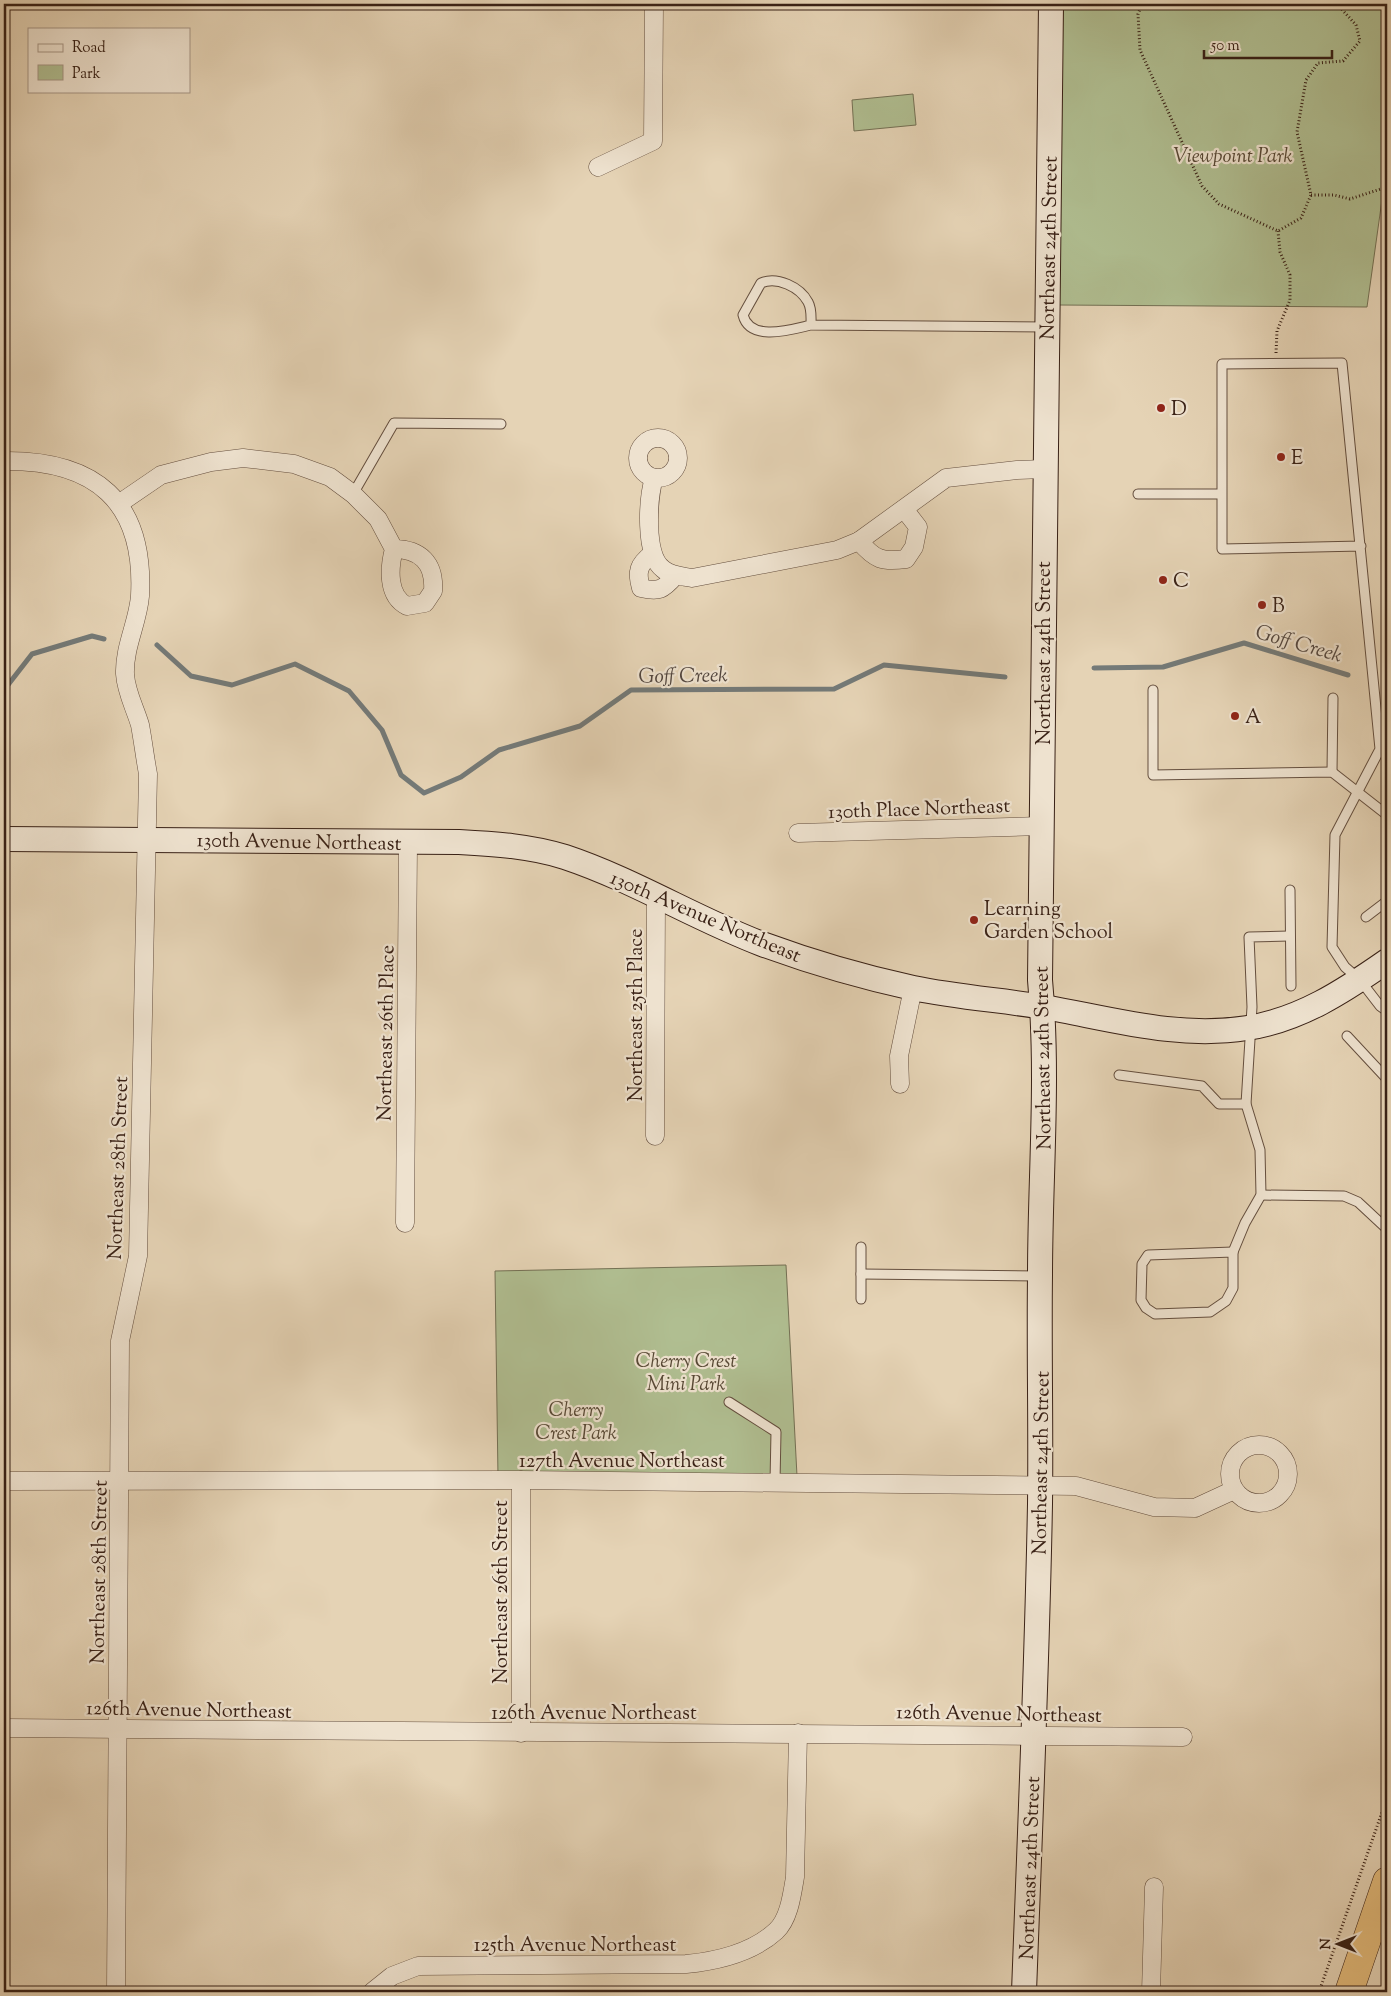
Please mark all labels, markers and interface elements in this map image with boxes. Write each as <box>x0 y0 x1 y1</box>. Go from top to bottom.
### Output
legend <box>28 28 190 92</box>
scale bar <box>1204 28 1331 60</box>
text: 50 m <box>1210 36 1240 57</box>
text: Road <box>72 38 106 59</box>
text: Park <box>72 64 101 85</box>
park label: Viewpoint Park <box>1173 143 1293 172</box>
street label: Northeast 24th Street <box>1034 156 1067 340</box>
place label: D <box>1171 396 1187 425</box>
marker: D <box>1155 402 1167 414</box>
place label: E <box>1291 445 1303 474</box>
marker: E <box>1275 451 1287 463</box>
street label: Northeast 24th Street <box>1031 561 1060 745</box>
place label: C <box>1173 568 1189 597</box>
marker: C <box>1157 574 1169 586</box>
place label: B <box>1272 593 1285 622</box>
marker: B <box>1256 599 1268 611</box>
water label: Goff Creek <box>1251 618 1346 672</box>
water label: Goff Creek <box>638 661 728 693</box>
place label: A <box>1245 704 1261 733</box>
marker: A <box>1229 710 1241 722</box>
street label: 130th Place Northeast <box>828 793 1011 828</box>
street label: 130th Avenue Northeast <box>196 827 402 860</box>
street label: 130th Avenue Northeast <box>605 865 805 972</box>
place label: Learning Garden School <box>984 896 1113 948</box>
marker: Learning Garden School <box>968 914 980 926</box>
street label: Northeast 25th Place <box>623 928 652 1102</box>
street label: Northeast 26th Place <box>371 945 404 1121</box>
street label: Northeast 24th Street <box>1028 966 1061 1150</box>
street label: Northeast 28th Street <box>102 1076 137 1260</box>
park label: Cherry Crest Mini Park <box>636 1348 736 1400</box>
street label: Northeast 24th Street <box>1026 1371 1059 1555</box>
park label: Cherry Crest Park <box>535 1397 617 1449</box>
street label: 127th Avenue Northeast <box>519 1448 725 1477</box>
street label: Northeast 28th Street <box>84 1480 117 1664</box>
street label: Northeast 26th Street <box>488 1500 517 1684</box>
street label: 126th Avenue Northeast <box>86 1695 292 1728</box>
street label: 126th Avenue Northeast <box>896 1699 1102 1732</box>
street label: 126th Avenue Northeast <box>491 1700 697 1729</box>
street label: Northeast 24th Street <box>1014 1776 1049 1960</box>
north arrow <box>1314 1918 1364 1968</box>
street label: 125th Avenue Northeast <box>474 1932 676 1961</box>
text: N <box>1317 1938 1337 1950</box>

